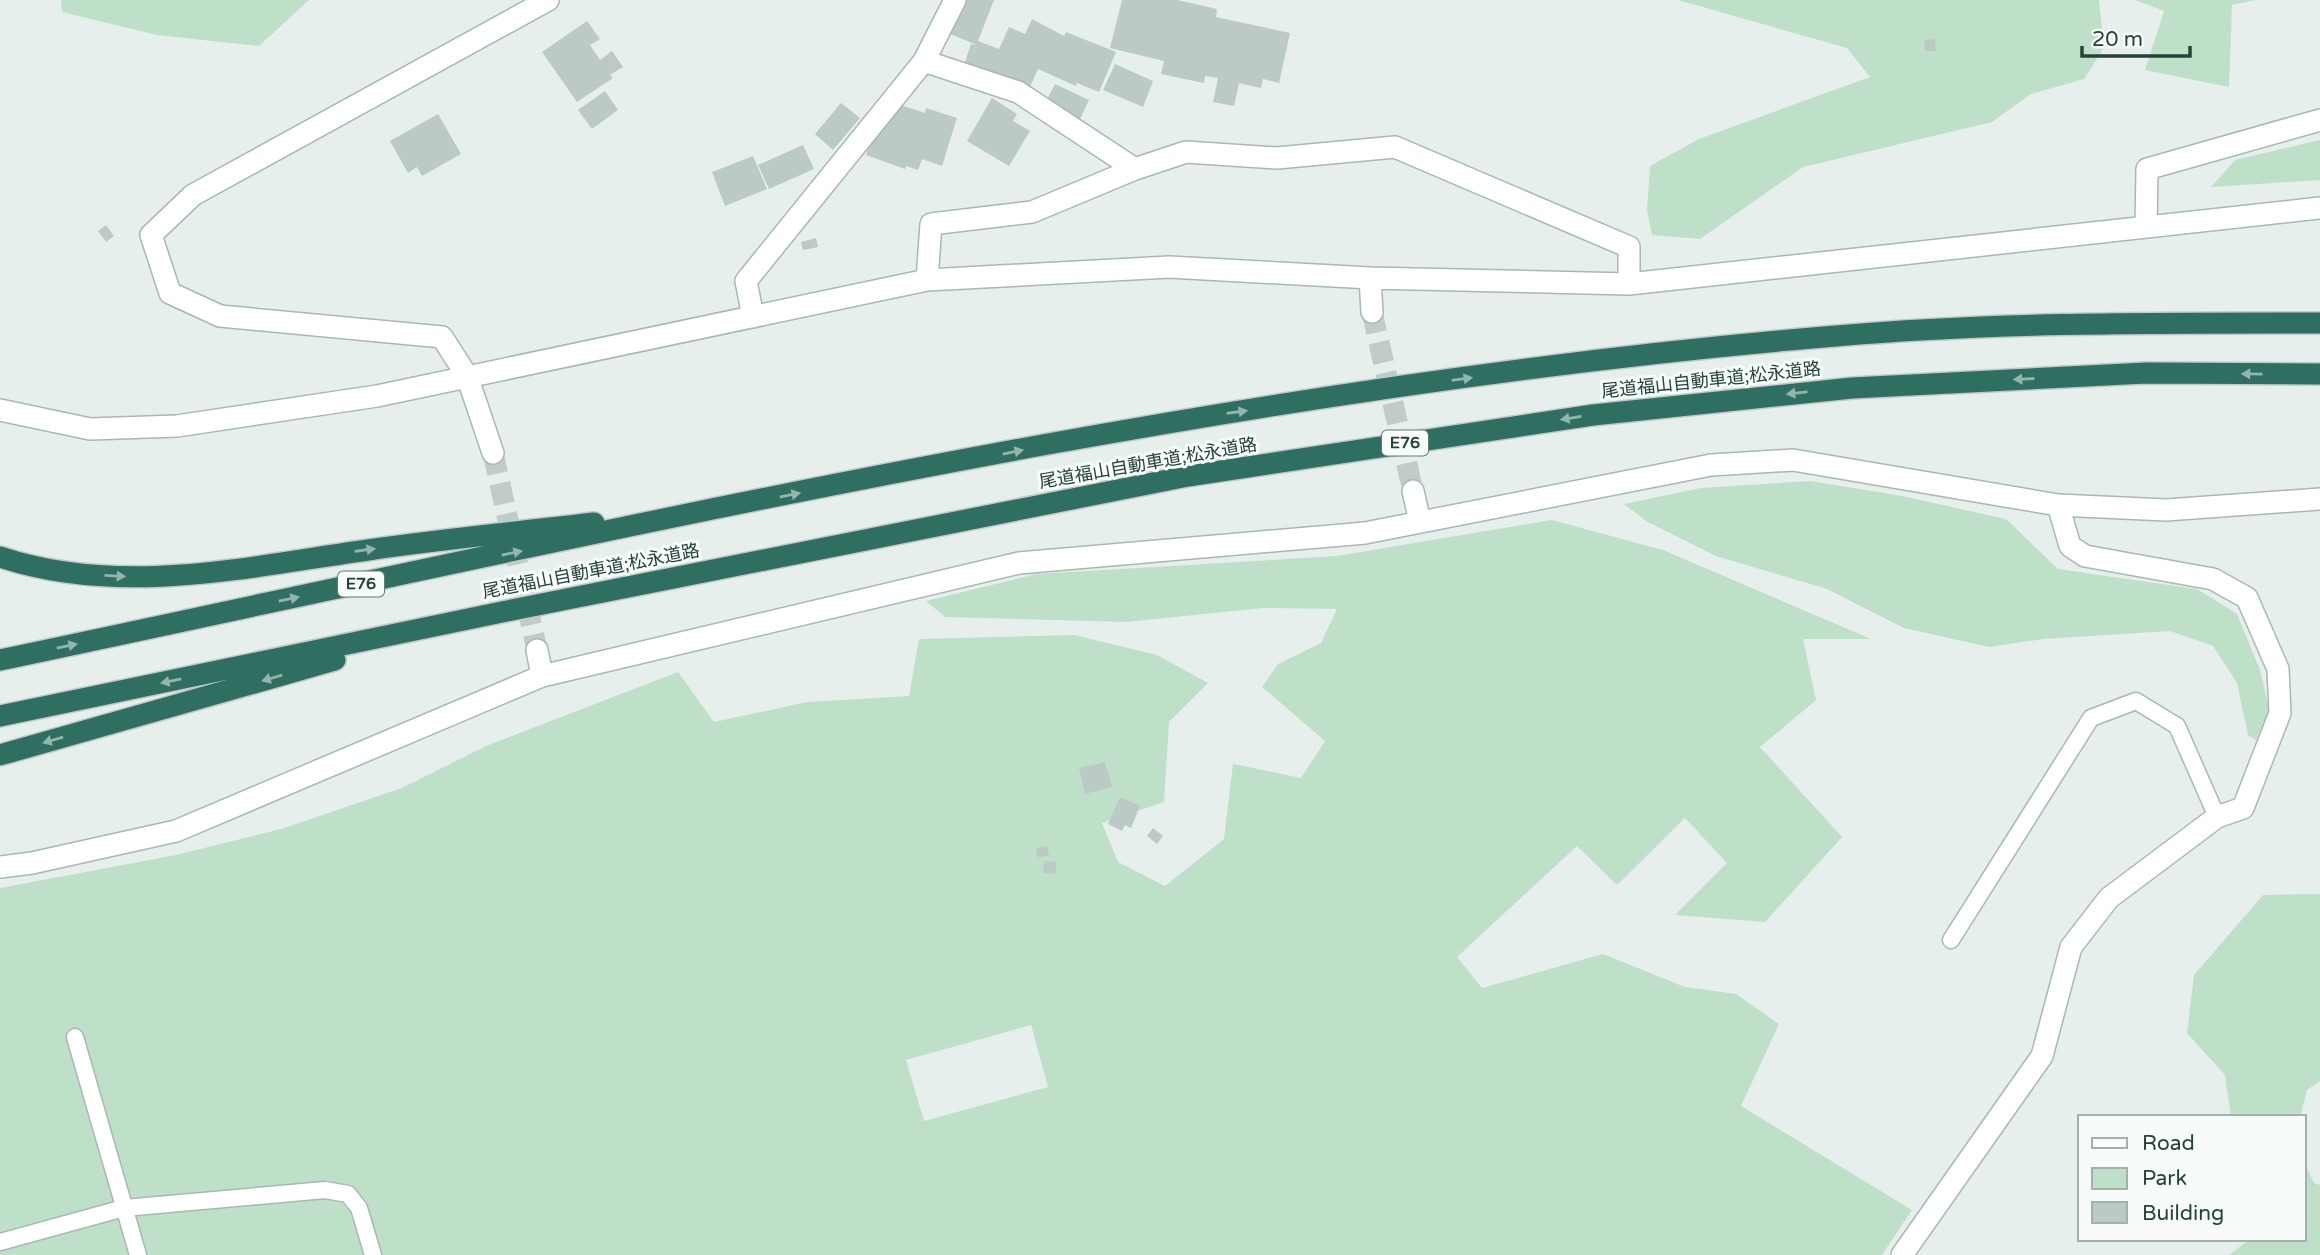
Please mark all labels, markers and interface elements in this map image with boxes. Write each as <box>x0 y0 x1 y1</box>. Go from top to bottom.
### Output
scale bar <box>2082 14 2190 58</box>
text: 20 m <box>2092 27 2143 52</box>
street label: 尾道福山自動車道;松永道路 <box>1600 358 1822 402</box>
one-way arrow <box>2241 368 2263 380</box>
one-way arrow <box>1451 373 1473 384</box>
one-way arrow <box>2013 374 2035 385</box>
one-way arrow <box>1786 388 1808 399</box>
one-way arrow <box>1226 406 1248 417</box>
one-way arrow <box>1560 413 1582 424</box>
road number: E76 <box>1382 430 1428 456</box>
street label: 尾道福山自動車道;松永道路 <box>1037 433 1259 493</box>
one-way arrow <box>1002 446 1024 457</box>
one-way arrow <box>779 490 801 501</box>
street label: 尾道福山自動車道;松永道路 <box>481 539 701 603</box>
one-way arrow <box>355 545 377 556</box>
one-way arrow <box>501 547 523 558</box>
one-way arrow <box>104 571 126 582</box>
road number: E76 <box>338 572 384 596</box>
one-way arrow <box>278 594 300 605</box>
one-way arrow <box>56 641 78 652</box>
one-way arrow <box>260 673 282 684</box>
one-way arrow <box>160 675 182 686</box>
one-way arrow <box>42 736 63 746</box>
legend <box>2078 1115 2306 1241</box>
text: Road <box>2142 1131 2195 1156</box>
text: Park <box>2142 1166 2187 1191</box>
text: Building <box>2142 1201 2224 1226</box>

